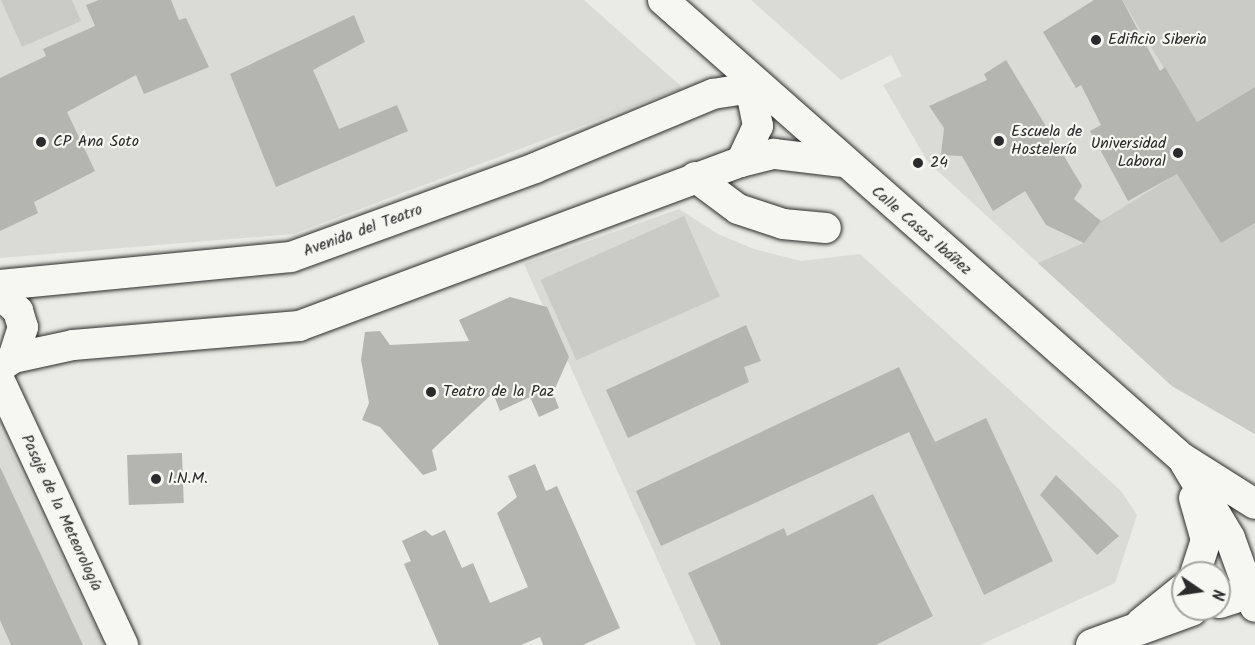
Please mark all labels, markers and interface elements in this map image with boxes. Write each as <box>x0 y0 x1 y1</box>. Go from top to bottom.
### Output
place label: Edificio Siberia <box>1108 30 1207 50</box>
marker: Edificio Siberia <box>1089 33 1103 47</box>
place label: Escuela de Hostelería <box>1011 122 1082 160</box>
place label: CP Ana Soto <box>53 132 139 152</box>
marker: Escuela de Hostelería <box>992 134 1006 148</box>
place label: Universidad Laboral <box>1091 134 1166 172</box>
marker: CP Ana Soto <box>34 135 48 149</box>
marker: Universidad Laboral <box>1171 146 1185 160</box>
place label: 24 <box>930 153 948 173</box>
marker: 24 <box>911 156 925 170</box>
street label: Calle Casas Ibáñez <box>867 182 975 280</box>
street label: Avenida del Teatro <box>301 201 425 261</box>
place label: Teatro de la Paz <box>443 382 554 402</box>
marker: Teatro de la Paz <box>424 385 438 399</box>
street label: Pasaje de la Meteorología <box>16 432 106 594</box>
place label: I.N.M. <box>168 469 208 489</box>
marker: I.N.M. <box>149 472 163 486</box>
north arrow <box>1171 561 1231 621</box>
text: N <box>1204 587 1230 602</box>

